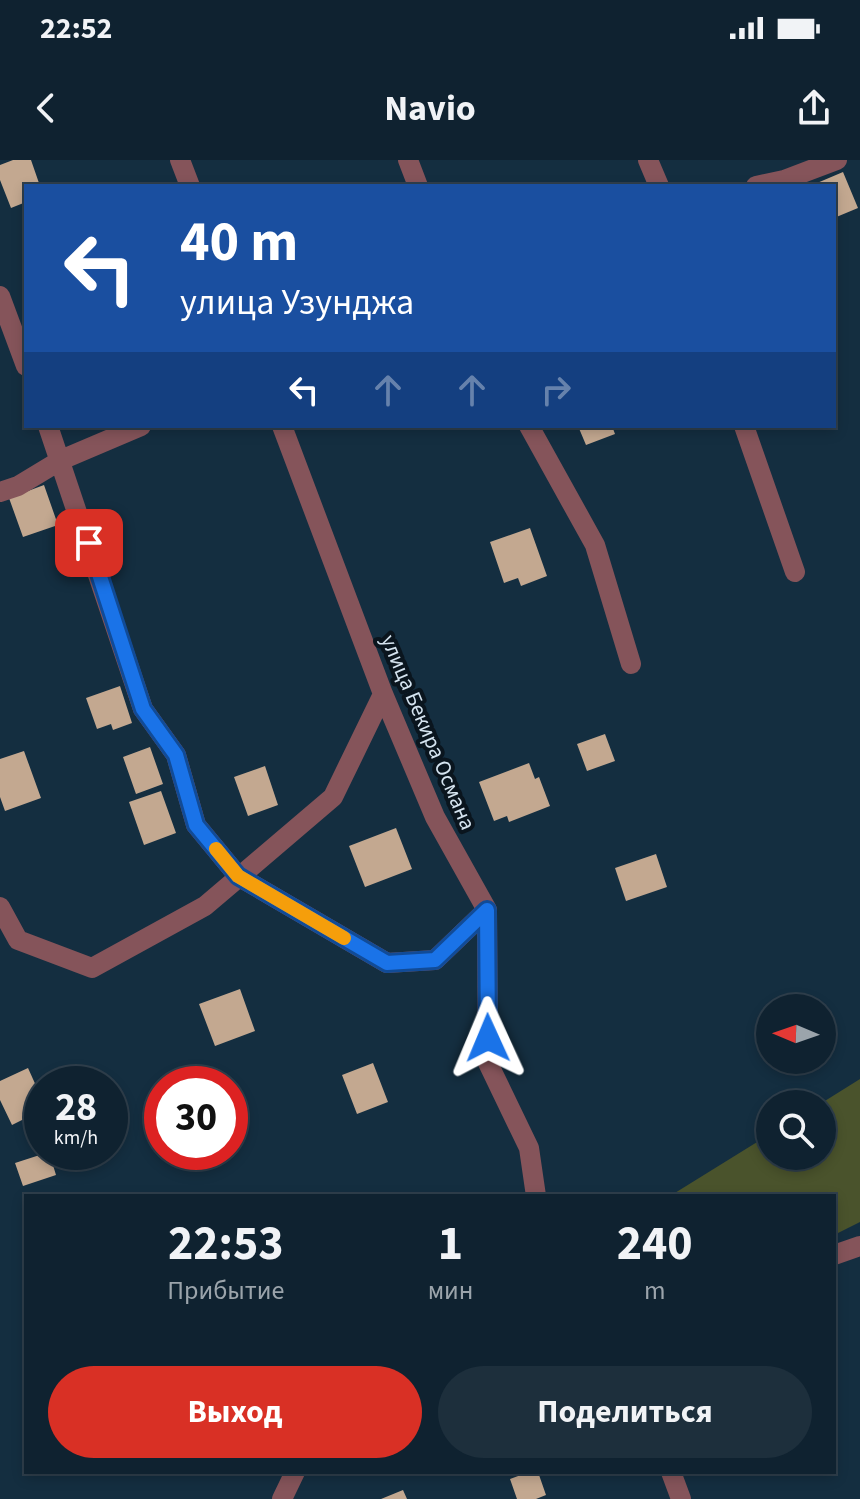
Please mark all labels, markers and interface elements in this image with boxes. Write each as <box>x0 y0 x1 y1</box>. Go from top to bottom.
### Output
text: 22:52 <box>40 7 112 50</box>
text: Navio <box>384 83 476 134</box>
icon: back <box>24 86 68 130</box>
icon: share <box>792 86 836 130</box>
text: 40 m <box>180 203 298 282</box>
icon: left <box>48 216 152 320</box>
text: улица Узунджа <box>180 277 414 328</box>
icon: left <box>282 368 326 412</box>
icon: ahead <box>366 368 410 412</box>
icon: ahead <box>450 368 494 412</box>
icon: right <box>534 368 578 412</box>
pin <box>55 509 123 577</box>
icon: arrive <box>67 521 111 565</box>
street label: улица Бекира Османа <box>372 630 484 835</box>
north arrow <box>756 994 836 1074</box>
map controls <box>756 994 836 1170</box>
position arrow <box>446 996 530 1080</box>
speed limit sign: 30 <box>144 1066 248 1170</box>
text: 28 <box>55 1079 97 1136</box>
button: search <box>756 1090 836 1170</box>
text: km/h <box>54 1124 98 1152</box>
text: 22:53 <box>168 1210 284 1278</box>
text: 1 <box>438 1210 463 1278</box>
text: 240 <box>617 1210 693 1278</box>
text: Прибытие <box>167 1272 284 1309</box>
text: мин <box>428 1272 473 1309</box>
text: m <box>644 1272 665 1309</box>
button: Выход <box>48 1366 422 1458</box>
button: Поделиться <box>438 1366 812 1458</box>

